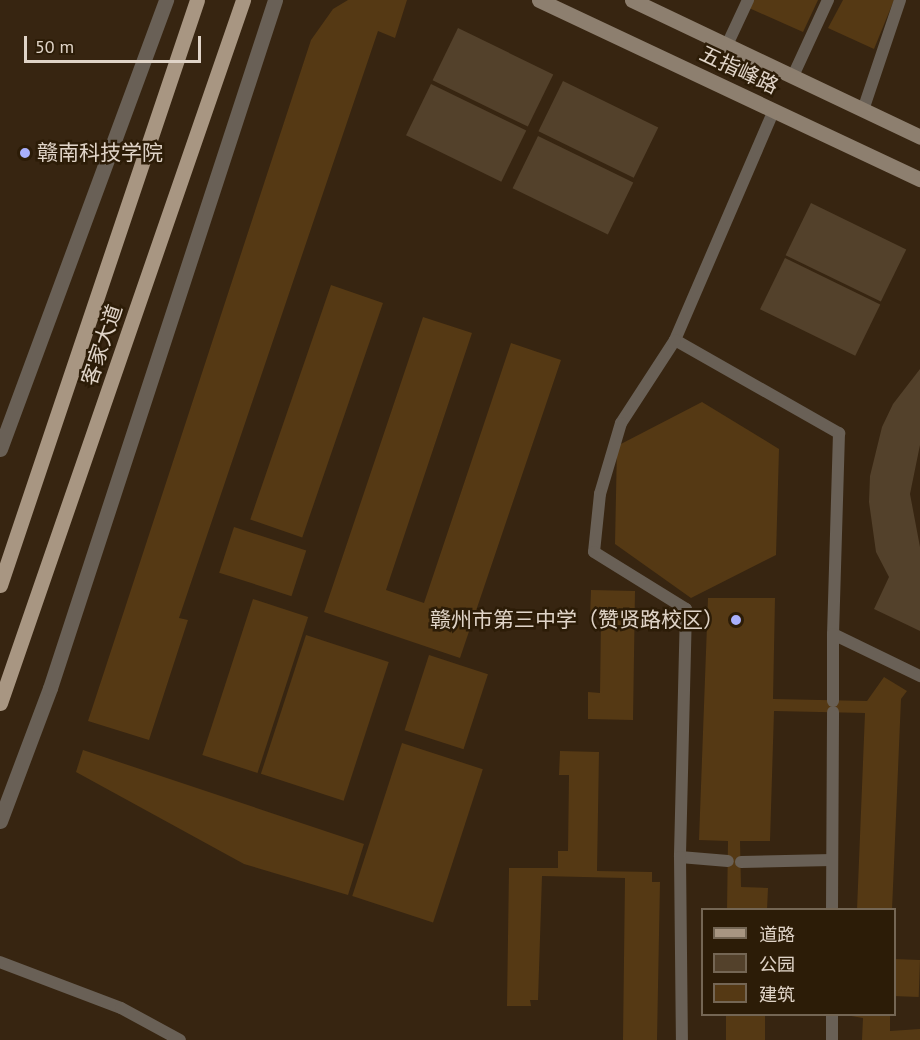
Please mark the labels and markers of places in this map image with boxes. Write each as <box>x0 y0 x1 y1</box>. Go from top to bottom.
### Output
place label: 赣南科技学院 <box>37 140 163 166</box>
marker: 赣南科技学院 <box>18 146 32 160</box>
place label: 赣州市第三中学（赞贤路校区） <box>430 607 724 633</box>
marker: 赣州市第三中学（赞贤路校区） <box>729 613 743 627</box>

